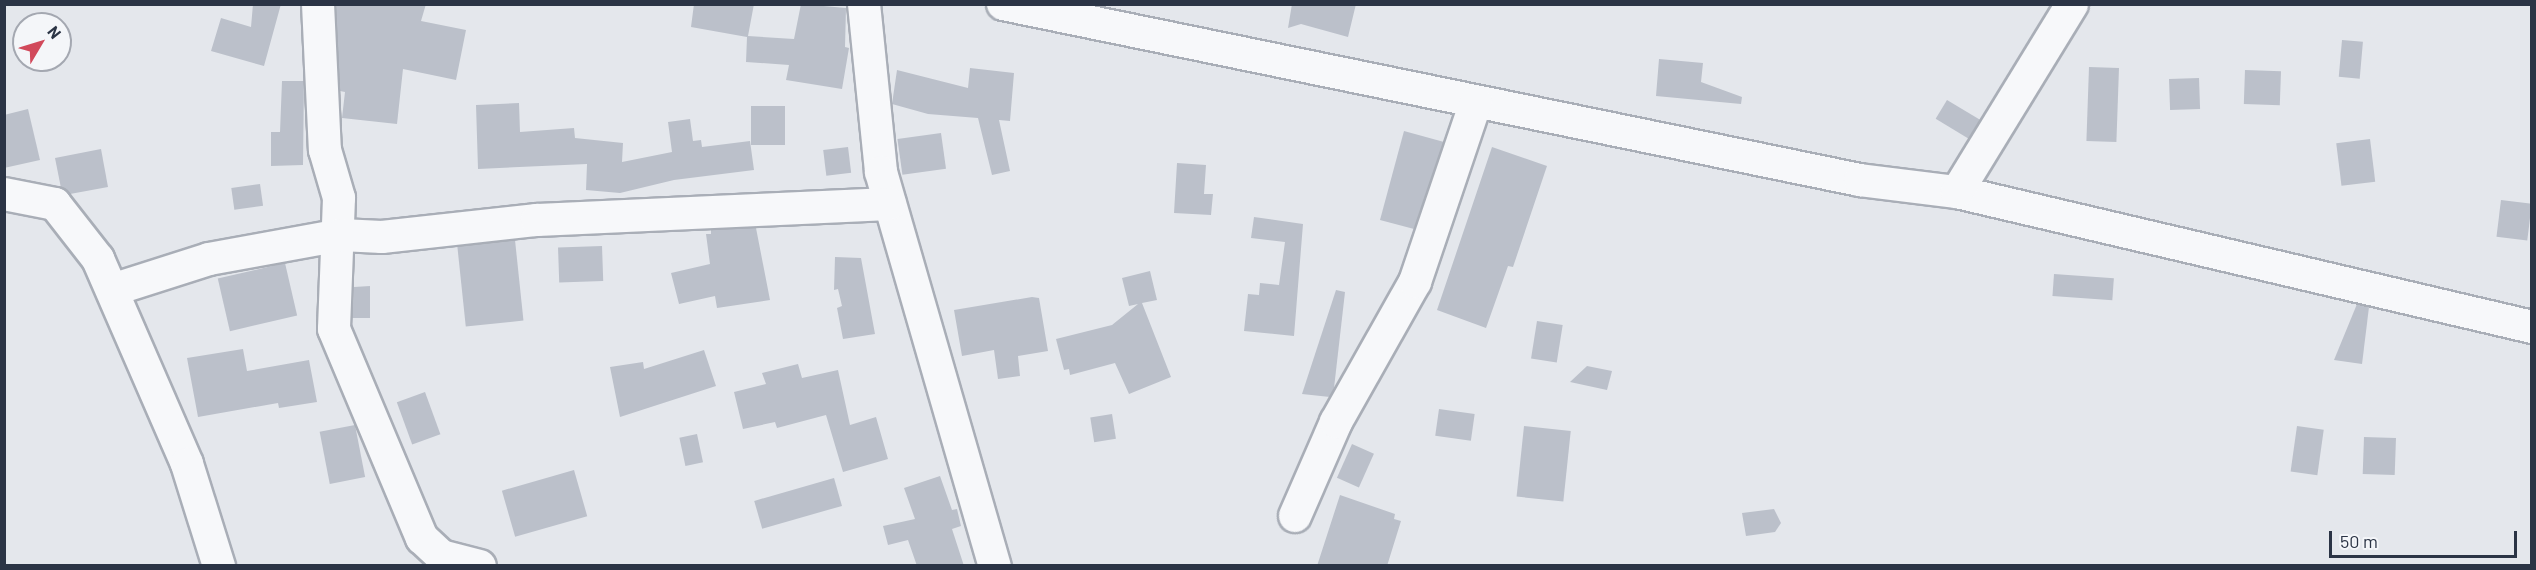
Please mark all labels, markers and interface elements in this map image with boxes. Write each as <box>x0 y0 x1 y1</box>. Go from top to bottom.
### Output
north arrow <box>12 12 72 72</box>
text: N <box>44 22 66 42</box>
scale bar <box>2332 519 2520 557</box>
text: 50 m <box>2340 530 2378 552</box>

